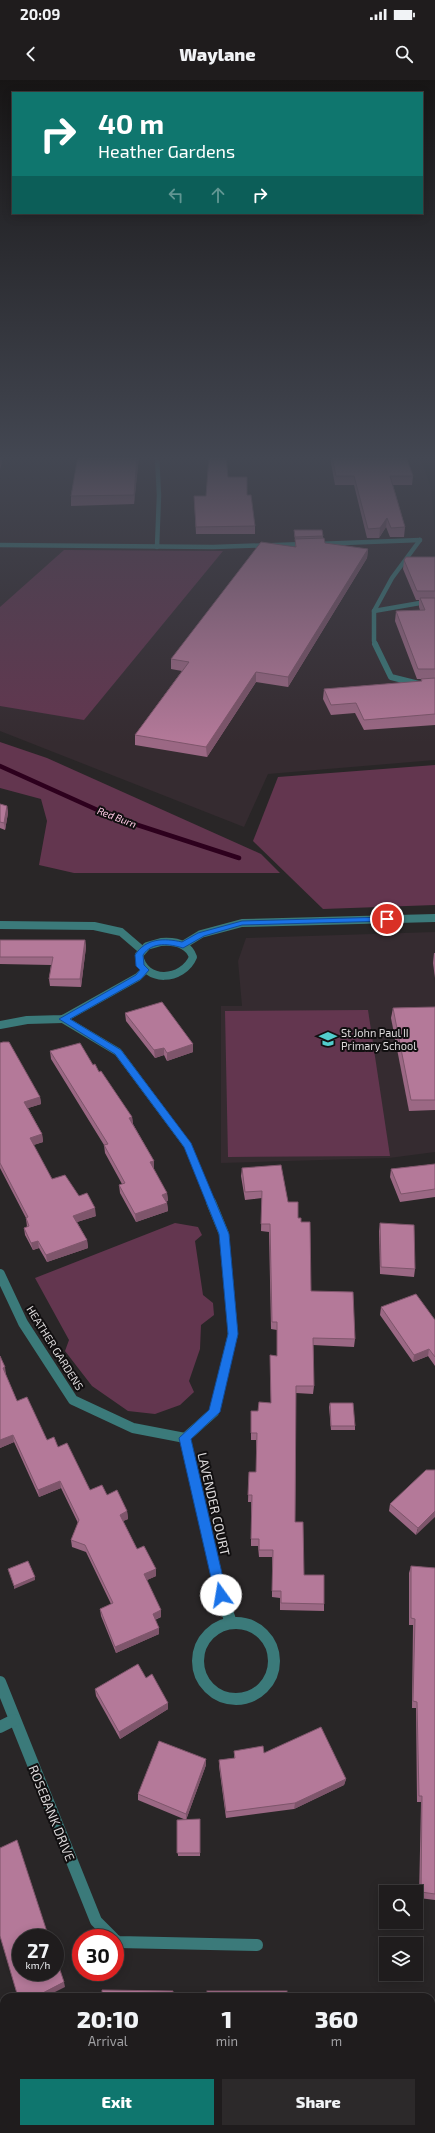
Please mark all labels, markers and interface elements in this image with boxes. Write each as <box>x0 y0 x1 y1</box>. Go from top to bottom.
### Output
text: 20:09 <box>20 5 60 23</box>
icon: back <box>20 43 42 65</box>
text: Waylane <box>179 43 256 65</box>
icon: search <box>393 43 415 65</box>
text: 40 m <box>98 106 164 140</box>
icon: right <box>32 108 84 160</box>
text: Heather Gardens <box>98 140 235 162</box>
icon: left <box>165 184 187 206</box>
icon: ahead <box>207 184 229 206</box>
icon: right <box>249 184 271 206</box>
water label: Red Burn <box>96 804 139 830</box>
pin <box>370 902 404 936</box>
icon: arrive <box>376 908 398 930</box>
place label: St John Paul II Primary School <box>341 1026 417 1052</box>
school or university icon: St John Paul II Primary School <box>318 1029 338 1049</box>
street label: HEATHER GARDENS <box>24 1303 87 1392</box>
street label: LAVENDER COURT <box>194 1451 234 1558</box>
position arrow <box>200 1574 242 1616</box>
street label: ROSEBANK DRIVE <box>25 1763 79 1863</box>
map controls <box>379 1885 423 1981</box>
button: search <box>379 1885 423 1929</box>
speed limit sign: 30 <box>72 1929 124 1981</box>
button: layers <box>379 1937 423 1981</box>
text: 27 <box>27 1938 49 1962</box>
text: km/h <box>26 1959 50 1971</box>
text: 20:10 <box>77 2004 139 2033</box>
text: 1 <box>221 2004 232 2033</box>
text: 360 <box>315 2004 358 2033</box>
text: Arrival <box>88 2033 128 2049</box>
text: min <box>216 2033 238 2049</box>
text: m <box>331 2033 342 2049</box>
button: Exit <box>20 2079 214 2125</box>
button: Share <box>222 2079 415 2125</box>

